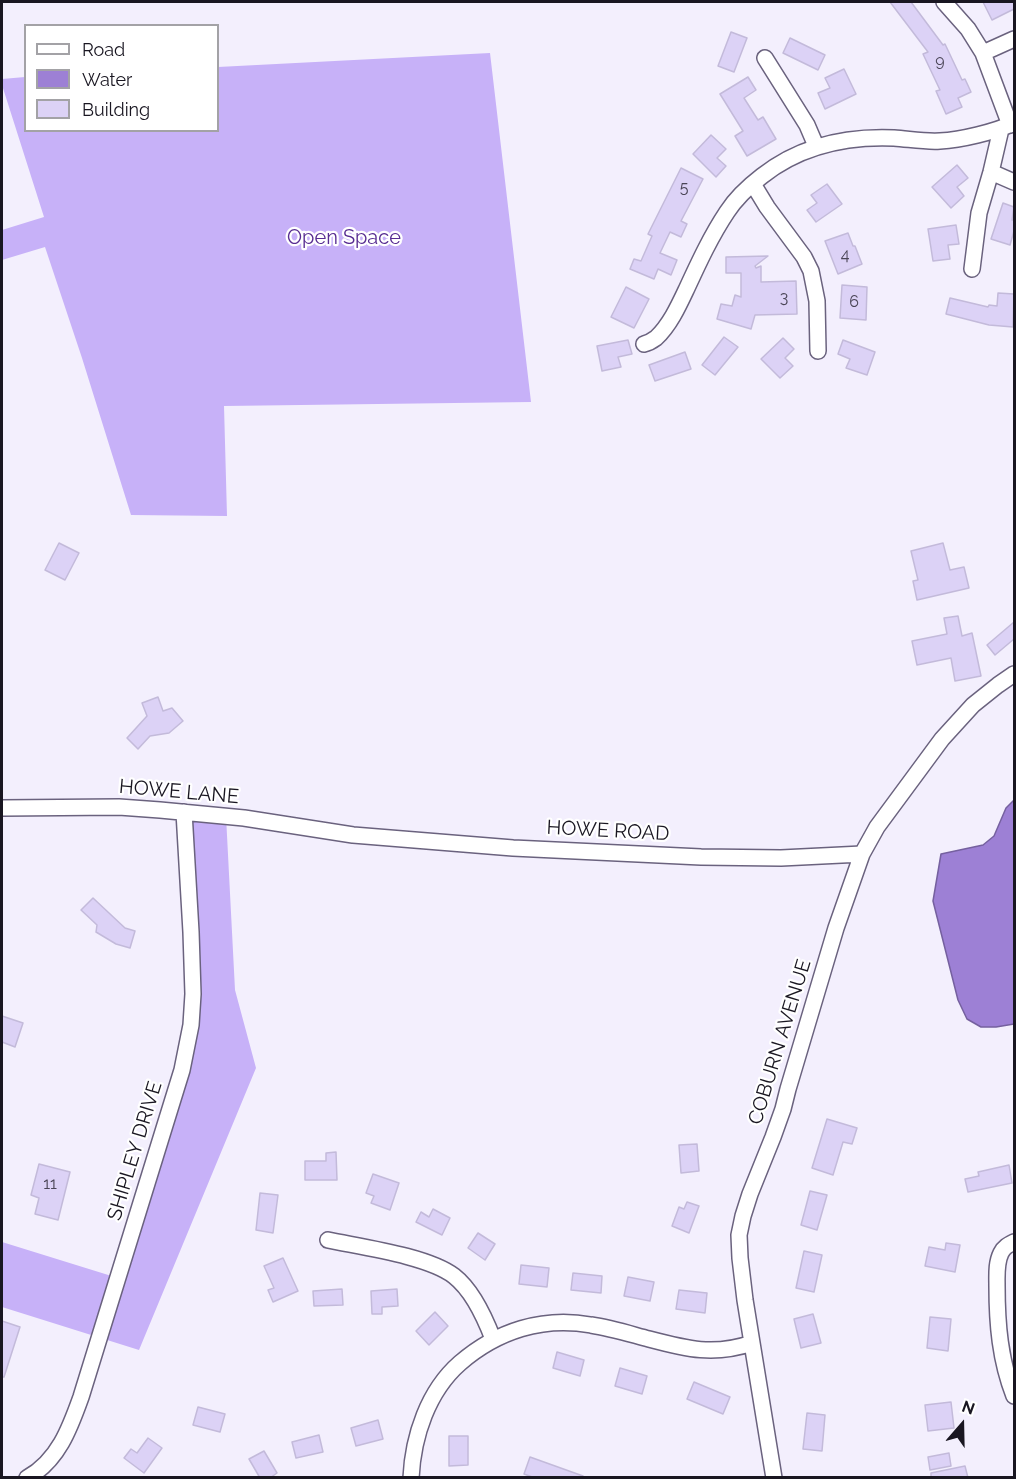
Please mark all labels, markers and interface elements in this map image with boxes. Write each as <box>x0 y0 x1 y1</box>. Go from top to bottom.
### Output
legend <box>24 24 219 132</box>
text: Road <box>82 39 125 60</box>
house number: 9 <box>935 51 945 71</box>
text: Water <box>82 69 132 90</box>
text: Building <box>82 99 150 120</box>
house number: 5 <box>680 178 688 198</box>
park label: Open Space <box>287 226 401 250</box>
house number: 4 <box>841 245 849 265</box>
house number: 3 <box>780 288 788 308</box>
house number: 6 <box>849 292 859 312</box>
street label: HOWE LANE <box>118 775 240 809</box>
street label: HOWE ROAD <box>546 816 670 846</box>
street label: COBURN AVENUE <box>743 957 817 1127</box>
street label: SHIPLEY DRIVE <box>102 1078 168 1224</box>
house number: 11 <box>43 1174 57 1194</box>
north arrow <box>932 1395 992 1455</box>
text: N <box>959 1397 977 1419</box>

